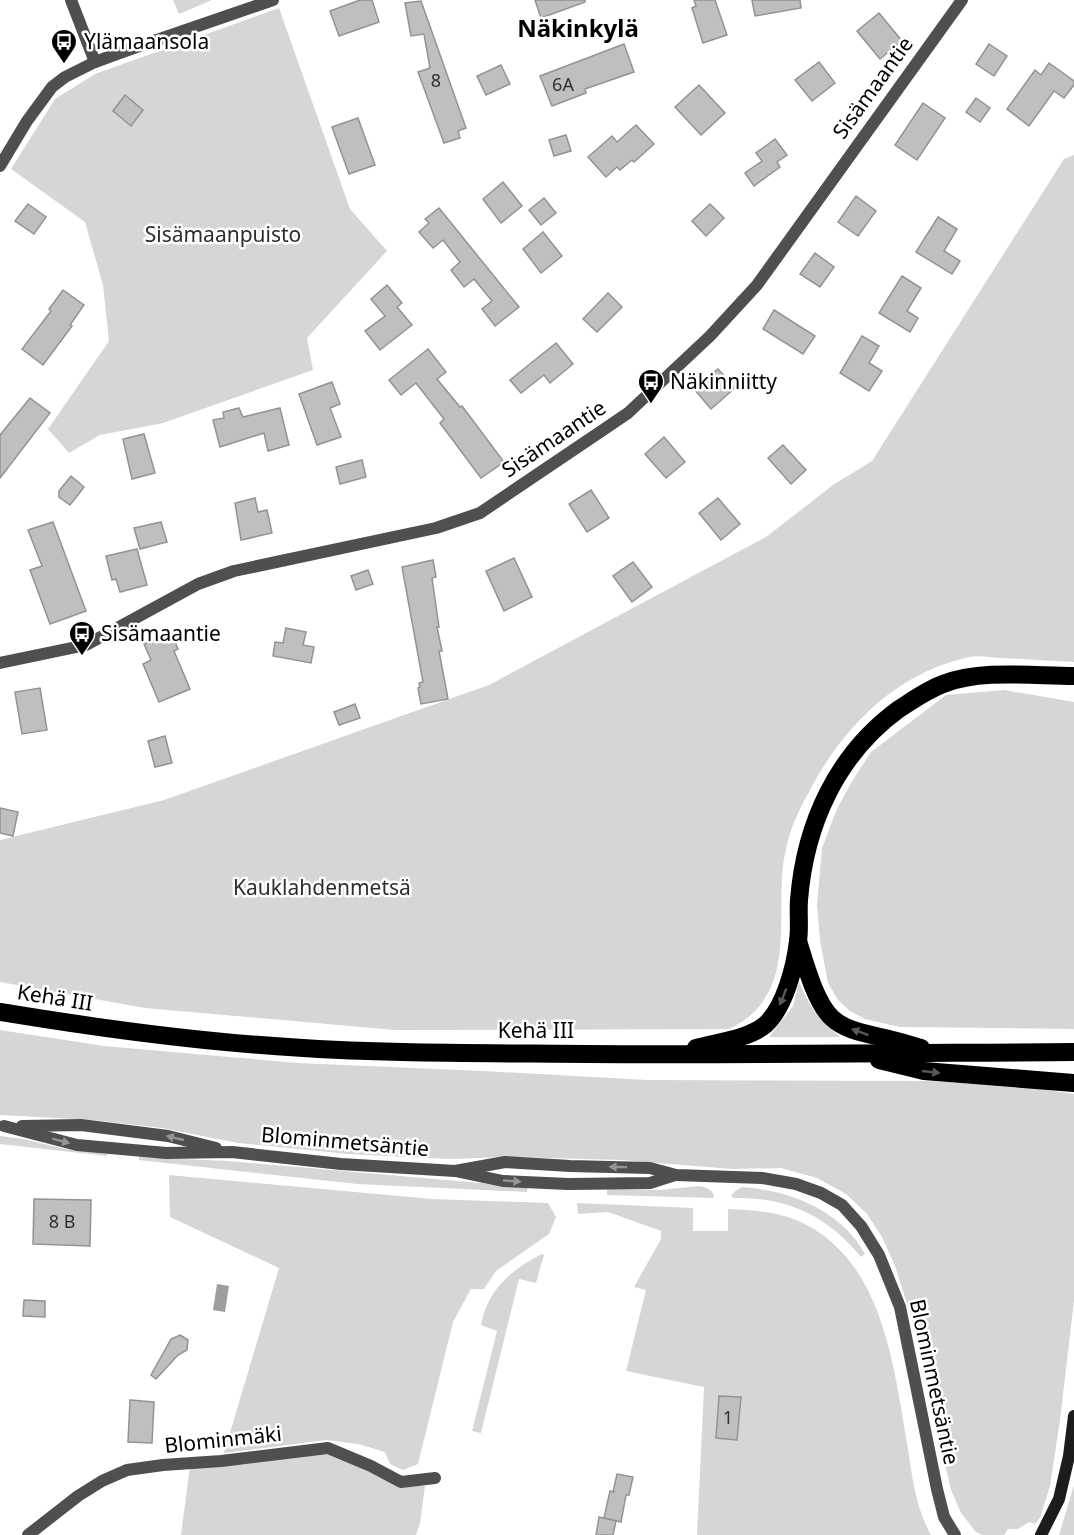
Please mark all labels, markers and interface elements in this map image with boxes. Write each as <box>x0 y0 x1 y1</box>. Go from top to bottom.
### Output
district label: Näkinkylä <box>517 11 639 44</box>
bus stop icon: Ylämaansola <box>49 27 79 65</box>
place label: Ylämaansola <box>84 27 209 55</box>
street label: Sisämaantie <box>826 31 919 144</box>
house number: 8 <box>431 68 441 92</box>
house number: 6A <box>552 72 574 96</box>
park label: Sisämaanpuisto <box>145 220 301 248</box>
bus stop icon: Näkinniitty <box>636 367 666 405</box>
place label: Näkinniitty <box>670 367 777 395</box>
street label: Sisämaantie <box>496 393 611 483</box>
bus stop icon: Sisämaantie <box>67 619 97 657</box>
place label: Sisämaantie <box>101 619 221 647</box>
park label: Kauklahdenmetsä <box>233 873 411 901</box>
street label: Kehä III <box>15 977 95 1017</box>
one-way arrow <box>778 988 787 1006</box>
street label: Kehä III <box>498 1016 574 1044</box>
one-way arrow <box>851 1027 869 1036</box>
one-way arrow <box>922 1067 941 1077</box>
street label: Blominmetsäntie <box>260 1120 430 1162</box>
one-way arrow <box>166 1132 184 1142</box>
one-way arrow <box>52 1136 70 1146</box>
one-way arrow <box>609 1163 628 1172</box>
one-way arrow <box>503 1176 522 1186</box>
house number: 8 B <box>49 1209 75 1233</box>
street label: Blominmetsäntie <box>904 1296 966 1467</box>
house number: 1 <box>723 1405 733 1429</box>
street label: Blominmäki <box>163 1419 283 1459</box>

